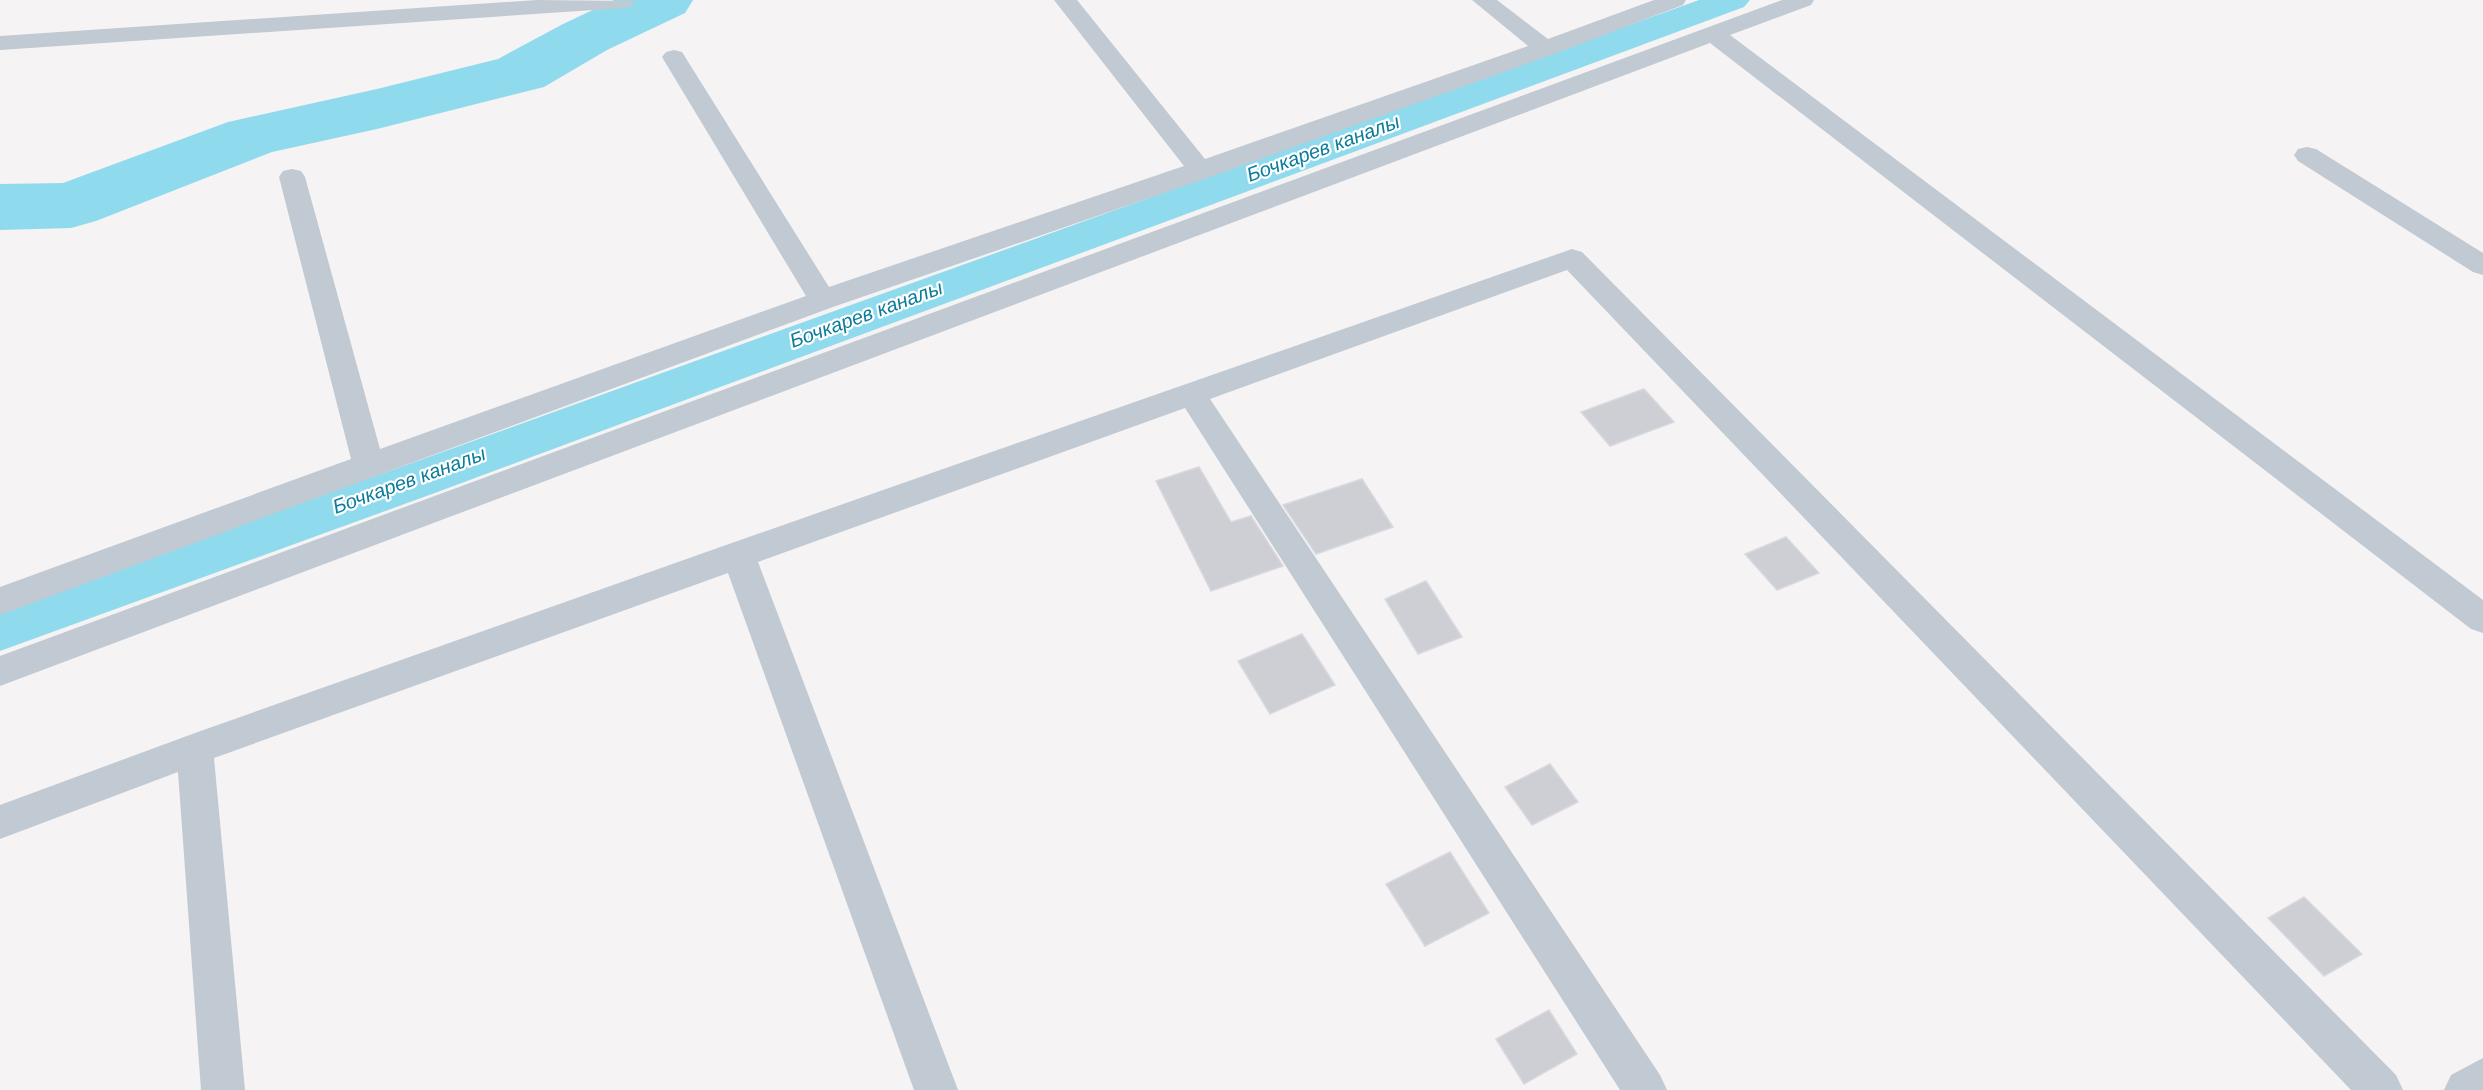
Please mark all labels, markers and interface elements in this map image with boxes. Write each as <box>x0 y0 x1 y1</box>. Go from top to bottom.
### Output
water label: Бочкарев каналы <box>1244 110 1403 186</box>
water label: Бочкарев каналы <box>787 276 946 352</box>
water label: Бочкарев каналы <box>330 442 489 518</box>

